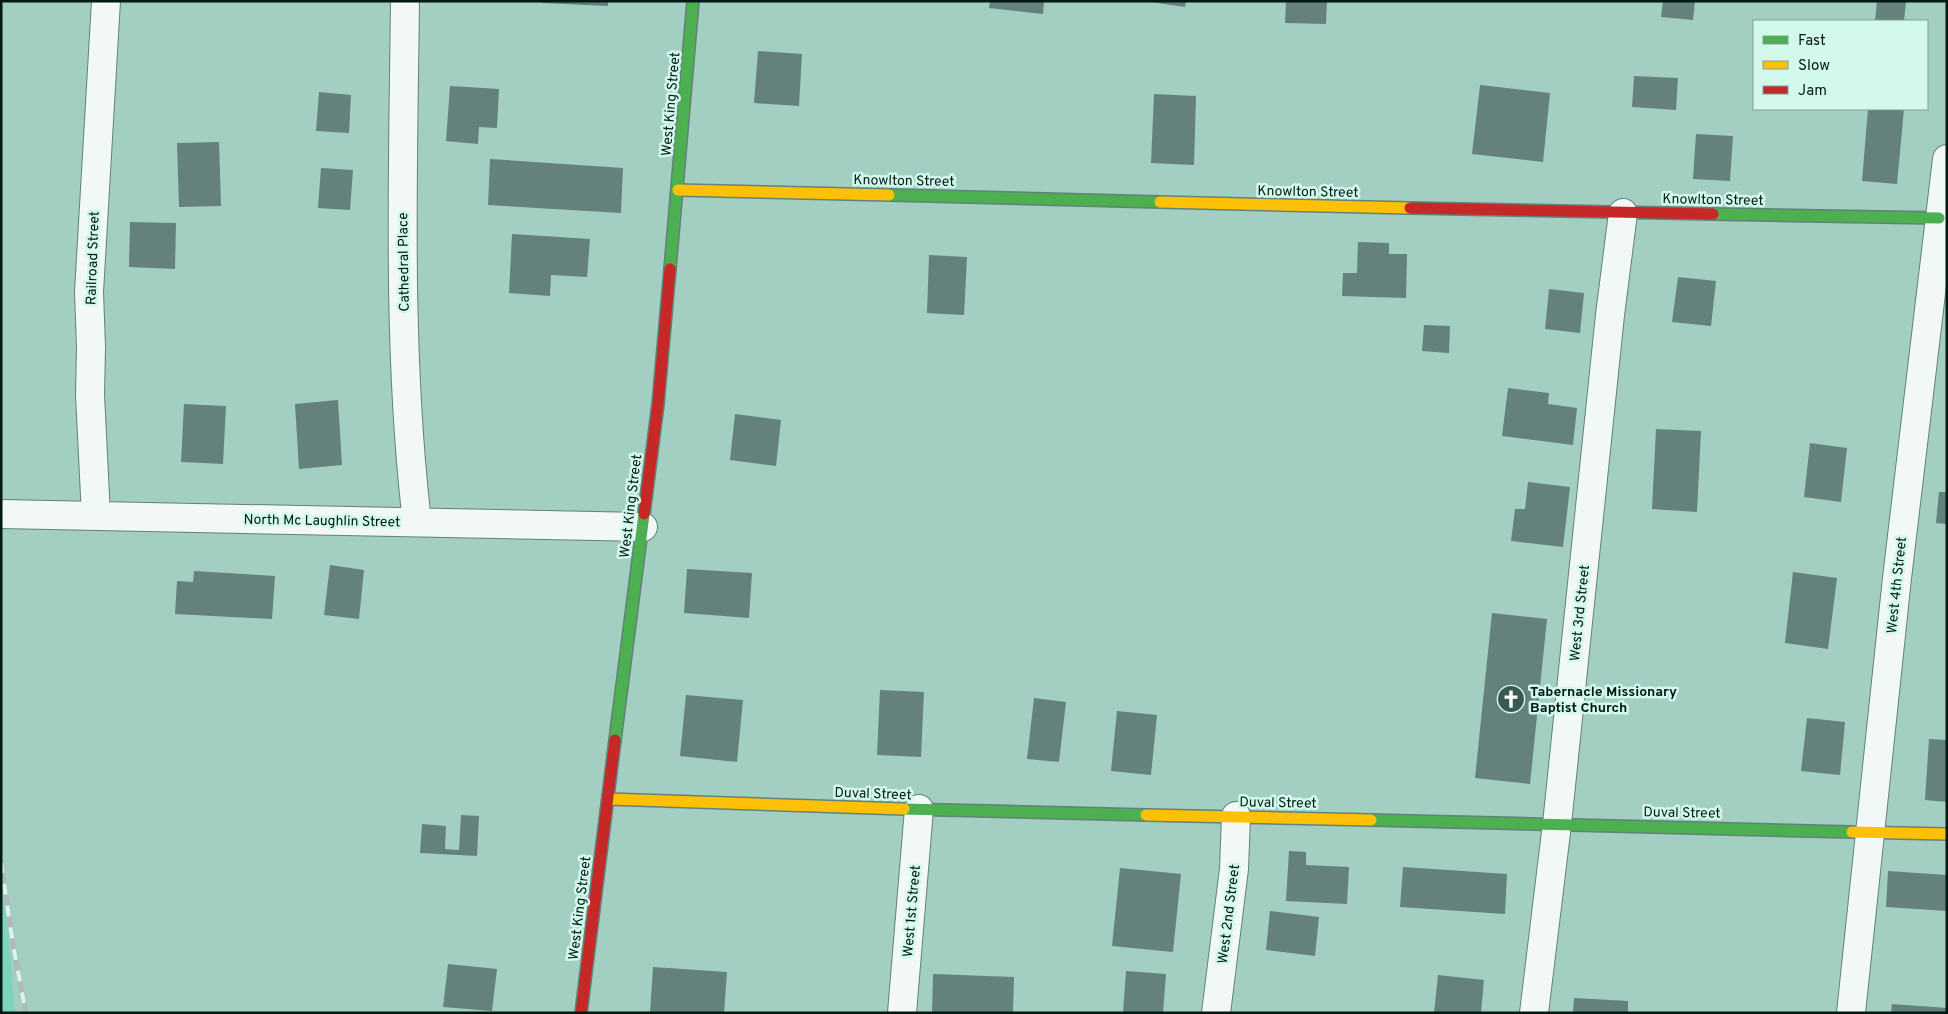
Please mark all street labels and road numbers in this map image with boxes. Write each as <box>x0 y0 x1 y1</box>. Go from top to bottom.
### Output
street label: West King Street <box>658 51 685 157</box>
street label: Knowlton Street <box>853 172 955 191</box>
street label: Knowlton Street <box>1257 183 1359 202</box>
street label: Knowlton Street <box>1662 191 1764 210</box>
street label: Railroad Street <box>83 211 104 305</box>
street label: Cathedral Place <box>395 212 414 312</box>
street label: West King Street <box>617 453 646 559</box>
street label: North Mc Laughlin Street <box>243 512 401 531</box>
street label: West 4th Street <box>1884 536 1911 634</box>
street label: West 3rd Street <box>1567 564 1594 662</box>
street label: Duval Street <box>834 785 912 804</box>
street label: Duval Street <box>1239 794 1317 813</box>
street label: Duval Street <box>1643 804 1721 823</box>
street label: West King Street <box>566 855 595 961</box>
street label: West 2nd Street <box>1215 863 1244 965</box>
street label: West 1st Street <box>900 864 925 958</box>

